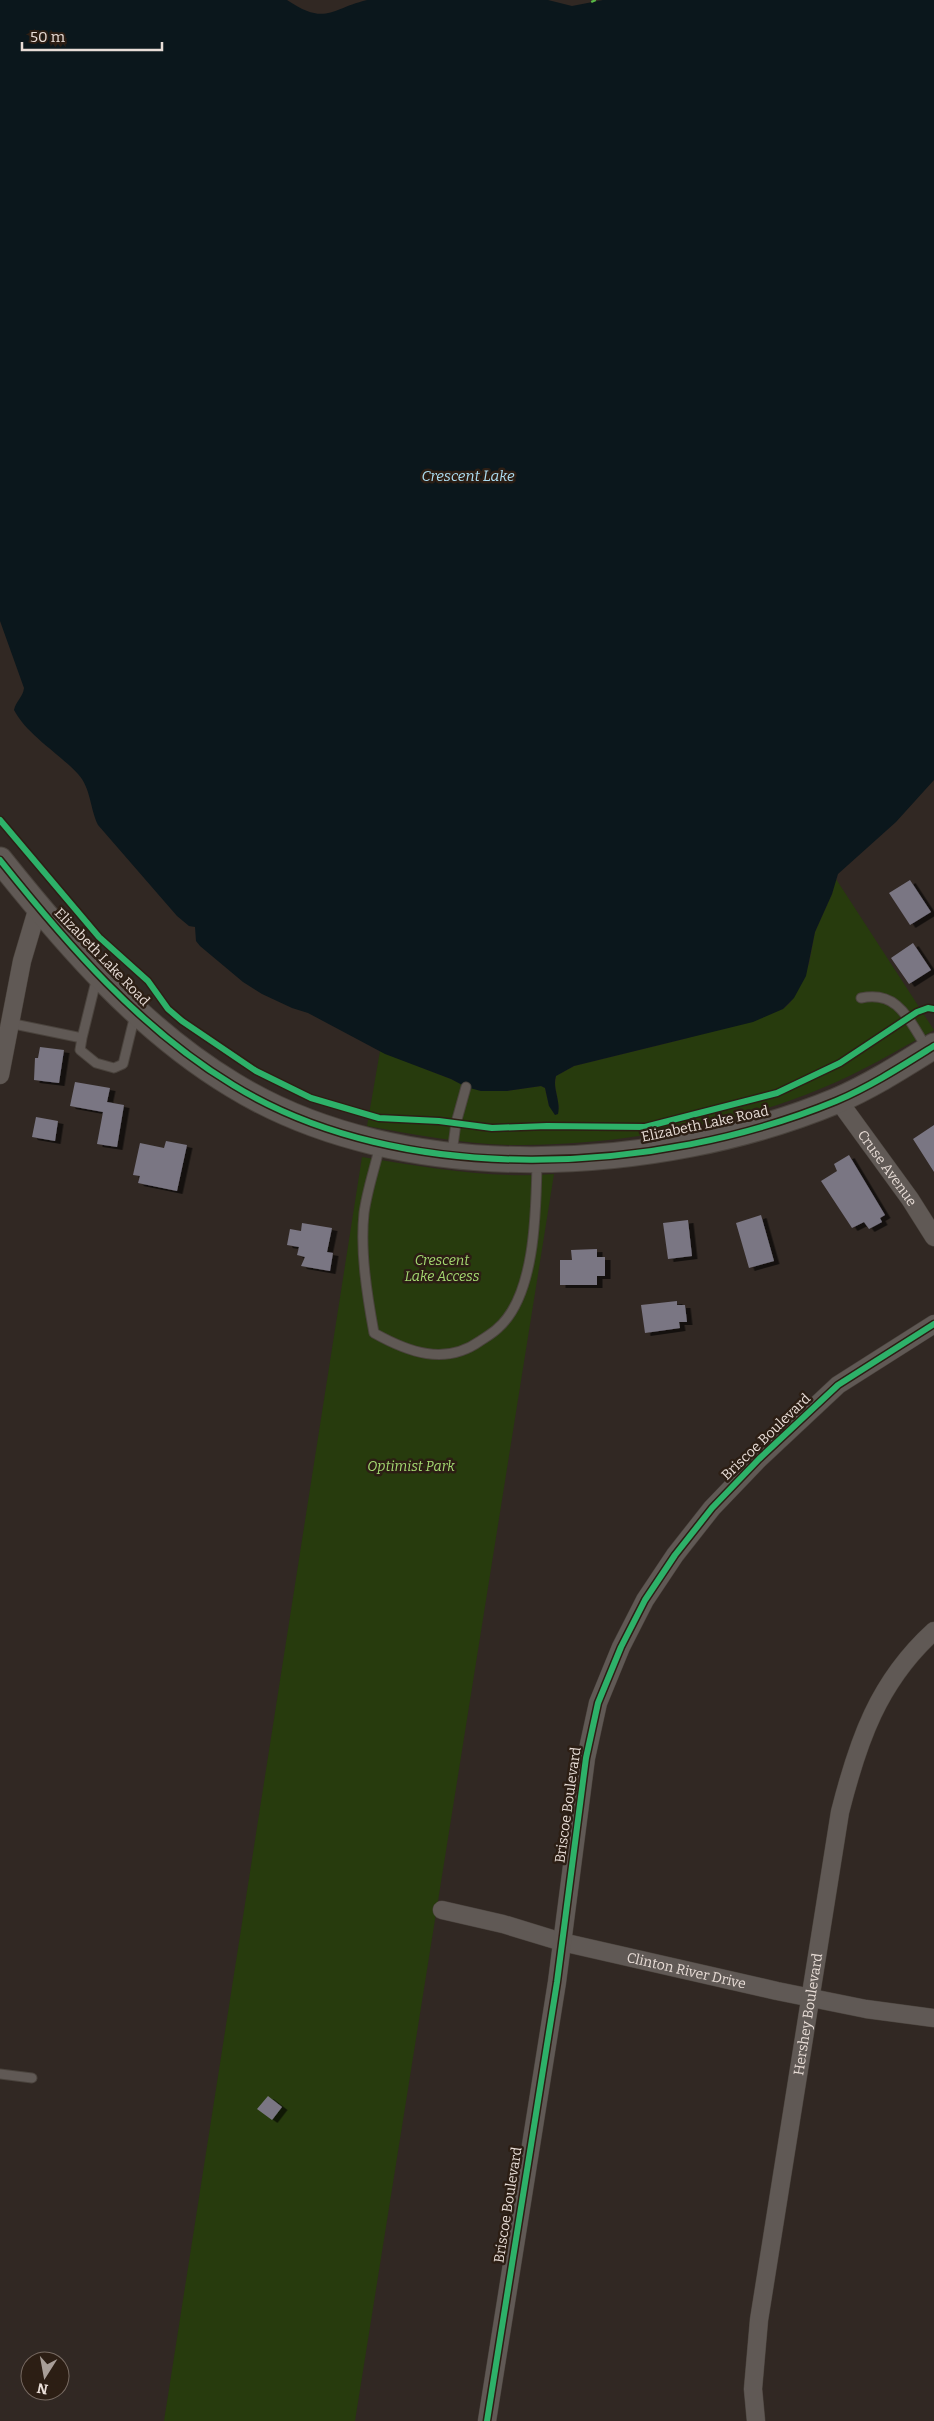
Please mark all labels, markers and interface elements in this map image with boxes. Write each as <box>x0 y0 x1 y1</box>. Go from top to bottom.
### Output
scale bar <box>22 20 162 52</box>
text: 50 m <box>30 28 66 46</box>
water label: Crescent Lake <box>422 467 515 485</box>
street label: Elizabeth Lake Road <box>51 905 153 1009</box>
street label: Elizabeth Lake Road <box>640 1102 770 1146</box>
street label: Cruse Avenue <box>854 1127 921 1209</box>
park label: Crescent Lake Access <box>405 1252 480 1285</box>
street label: Briscoe Boulevard <box>718 1390 814 1484</box>
park label: Optimist Park <box>367 1458 455 1475</box>
street label: Briscoe Boulevard <box>551 1746 585 1864</box>
street label: Clinton River Drive <box>625 1949 748 1992</box>
street label: Hershey Boulevard <box>790 1952 826 2077</box>
street label: Briscoe Boulevard <box>490 2146 526 2264</box>
north arrow <box>20 2351 70 2401</box>
text: N <box>36 2379 50 2398</box>

